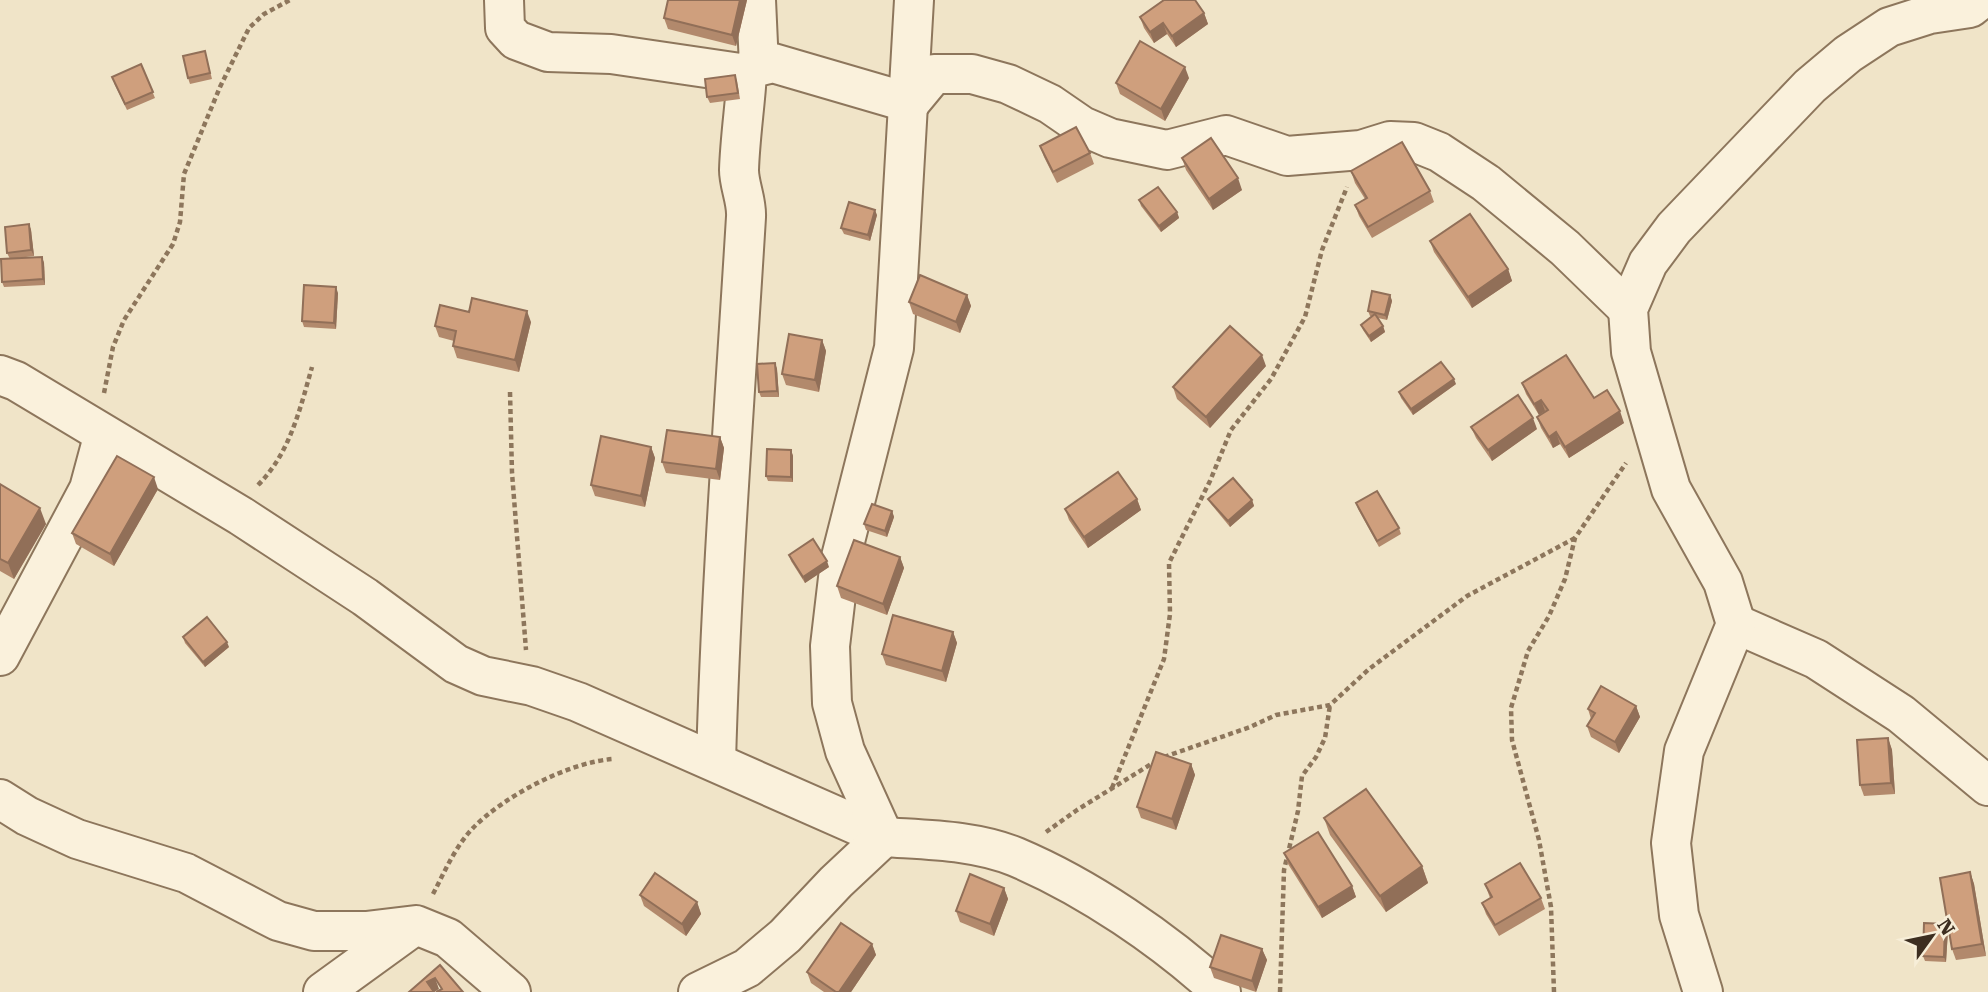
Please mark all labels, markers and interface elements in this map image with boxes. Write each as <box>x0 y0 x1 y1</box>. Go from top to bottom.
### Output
north arrow <box>1897 901 1967 971</box>
text: N <box>1932 915 1960 940</box>

